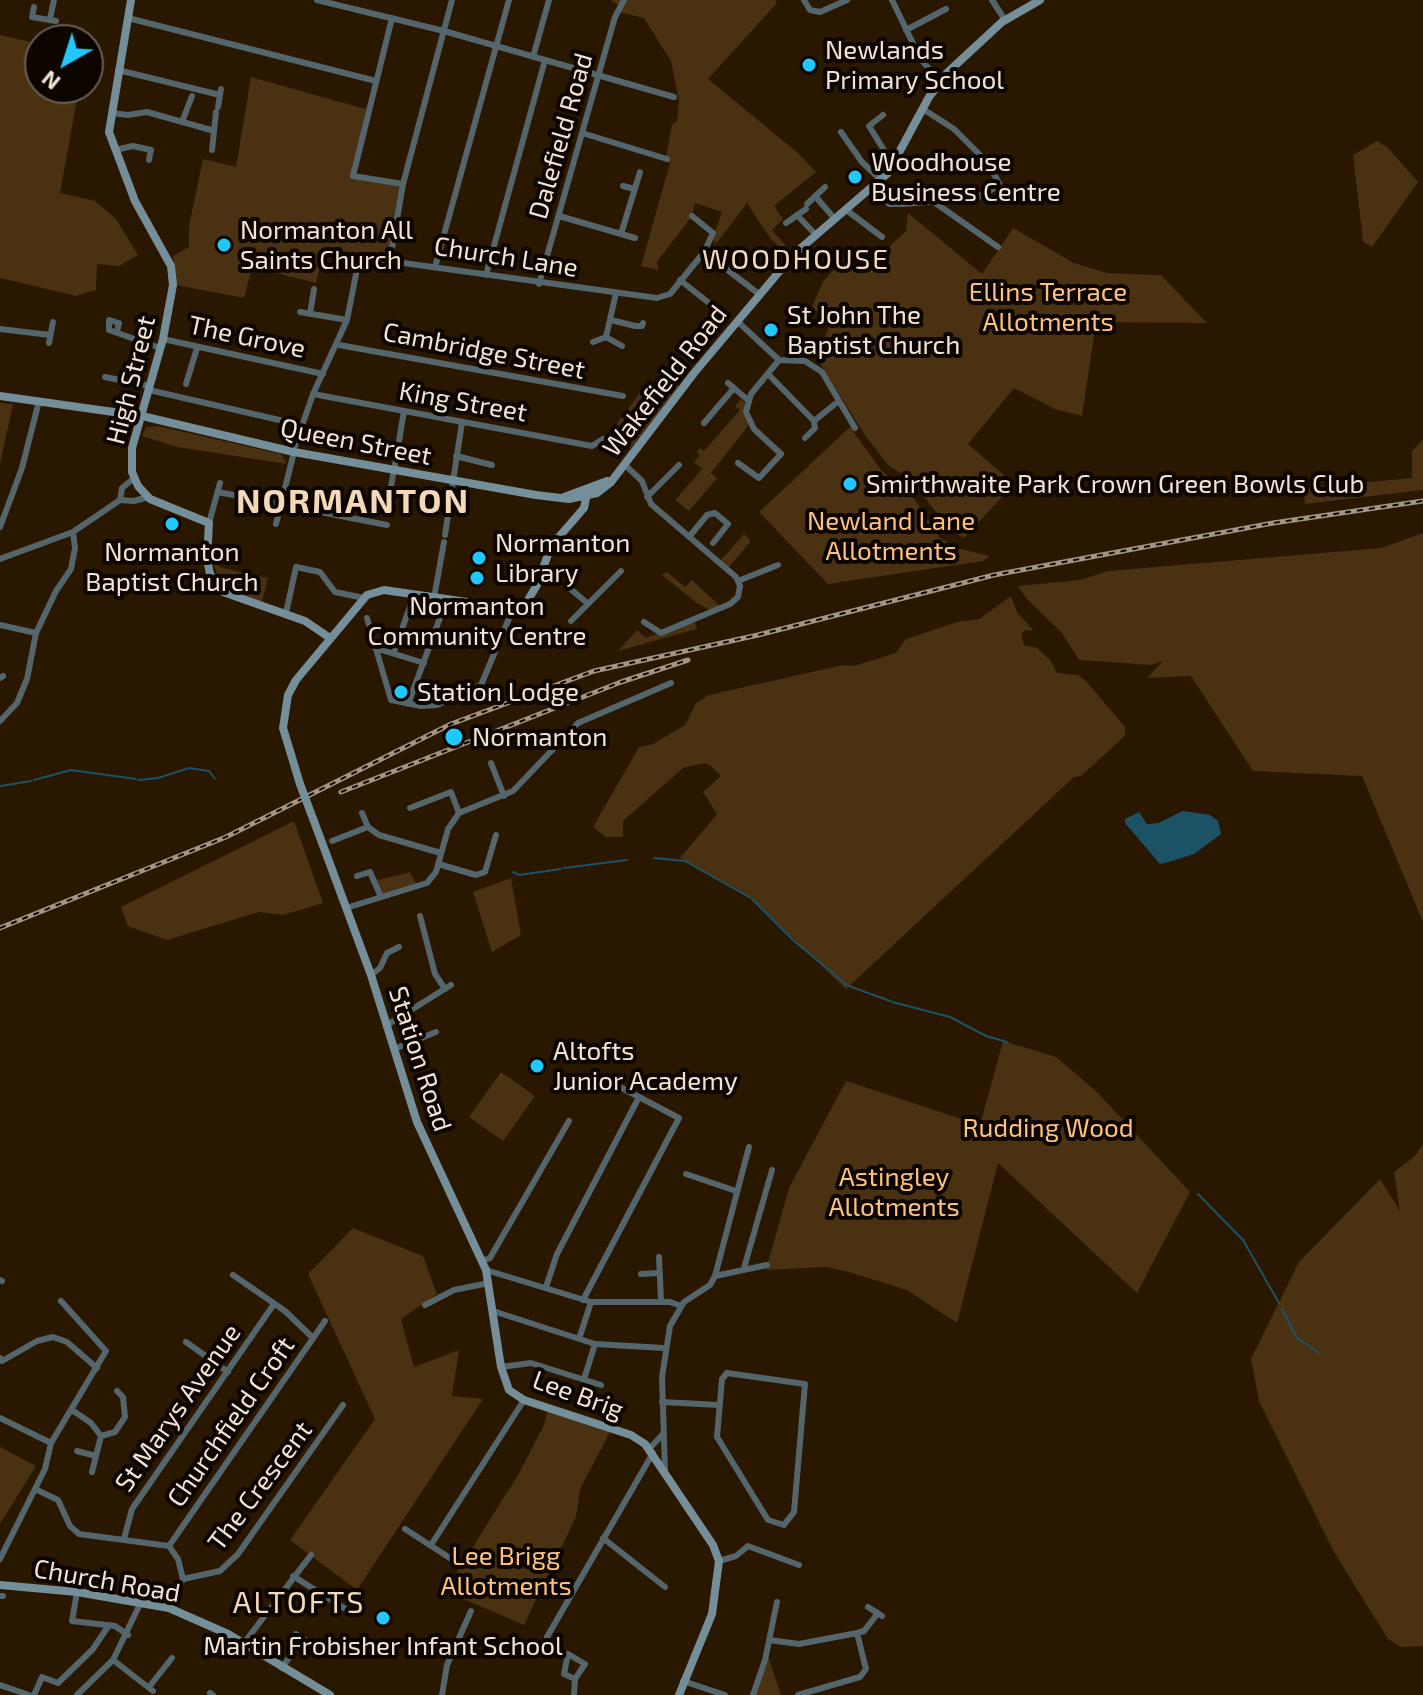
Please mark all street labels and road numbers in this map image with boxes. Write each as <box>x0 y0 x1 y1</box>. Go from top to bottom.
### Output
street label: Dalefield Road <box>522 49 600 223</box>
street label: Church Lane <box>432 230 580 284</box>
street label: Wakefield Road <box>596 299 734 463</box>
street label: The Grove <box>186 309 308 365</box>
street label: High Street <box>100 312 162 448</box>
street label: Cambridge Street <box>380 316 588 386</box>
street label: King Street <box>397 375 529 429</box>
street label: Queen Street <box>278 412 434 472</box>
street label: Station Road <box>382 983 458 1135</box>
street label: St Marys Avenue <box>109 1318 247 1498</box>
street label: Churchfield Croft <box>161 1331 301 1513</box>
street label: Lee Brig <box>528 1364 628 1426</box>
street label: The Crescent <box>201 1415 319 1557</box>
street label: Church Road <box>31 1553 183 1609</box>

